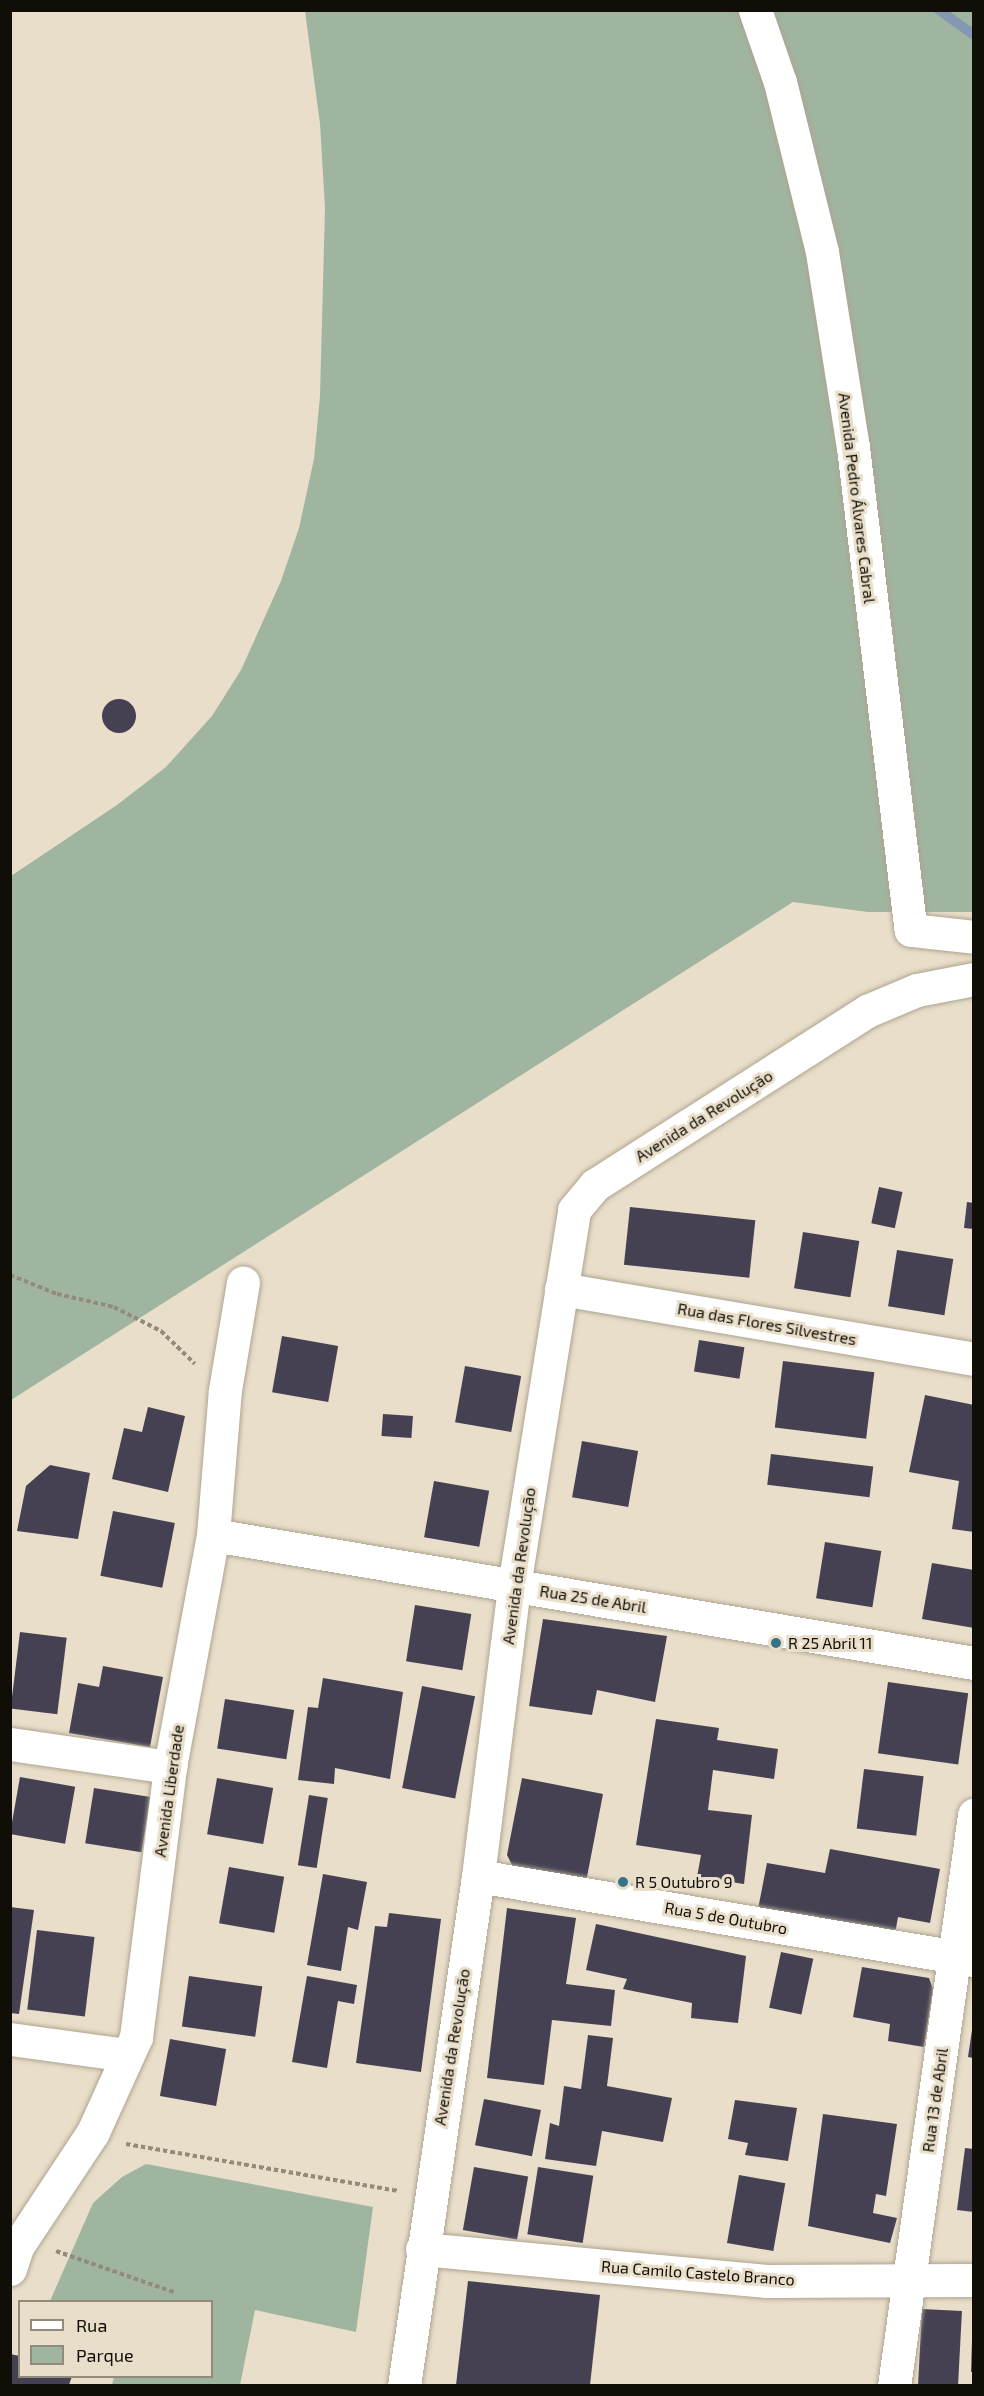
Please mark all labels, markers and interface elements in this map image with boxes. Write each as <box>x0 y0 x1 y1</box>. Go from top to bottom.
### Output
street label: Avenida Pedro Álvares Cabral <box>835 391 879 605</box>
street label: Avenida da Revolução <box>632 1066 776 1166</box>
street label: Rua das Flores Silvestres <box>676 1299 858 1349</box>
street label: Avenida da Revolução <box>498 1486 540 1646</box>
street label: Rua 25 de Abril <box>538 1581 648 1617</box>
place label: R 25 Abril 11 <box>788 1633 873 1653</box>
marker: R 25 Abril 11 <box>769 1636 783 1650</box>
street label: Avenida Liberdade <box>150 1724 188 1858</box>
place label: R 5 Outubro 9 <box>635 1872 733 1892</box>
marker: R 5 Outubro 9 <box>616 1875 630 1889</box>
street label: Rua 5 de Outubro <box>663 1898 789 1938</box>
street label: Avenida da Revolução <box>430 1967 474 2127</box>
street label: Rua 13 de Abril <box>918 2046 952 2154</box>
street label: Rua Camilo Castelo Branco <box>601 2257 795 2289</box>
legend <box>18 2300 213 2378</box>
text: Rua <box>76 2314 107 2336</box>
text: Parque <box>76 2344 134 2366</box>

